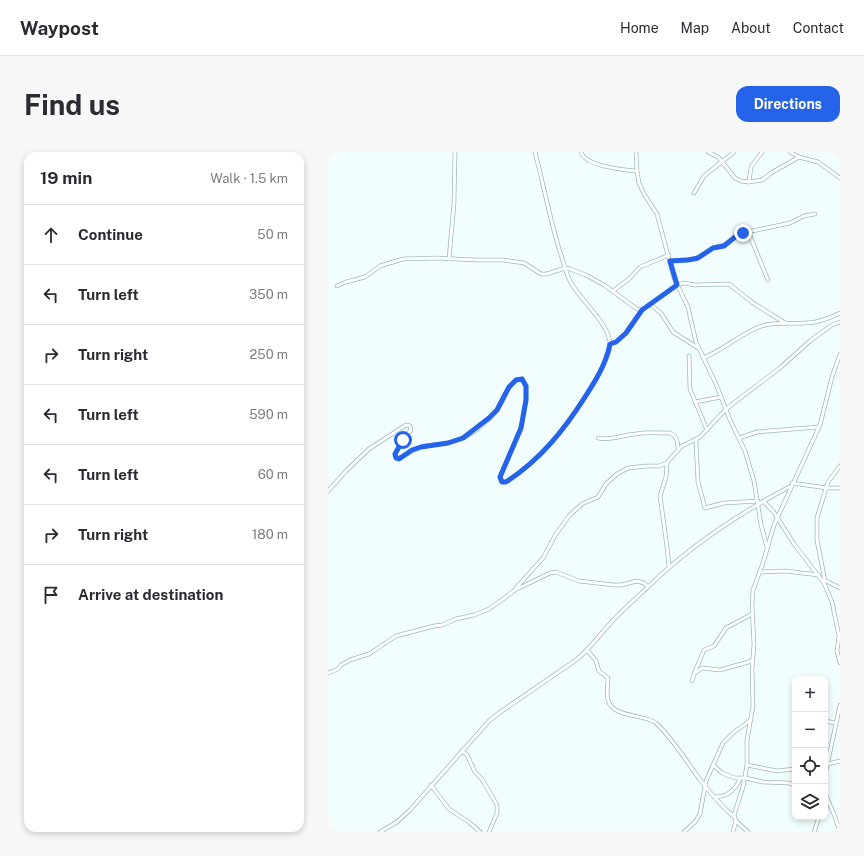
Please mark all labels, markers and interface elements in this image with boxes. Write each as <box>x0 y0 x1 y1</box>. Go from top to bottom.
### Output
text: Waypost <box>20 17 99 39</box>
text: Home <box>620 20 659 36</box>
text: Map <box>681 20 709 36</box>
text: About <box>731 20 771 36</box>
text: Contact <box>793 20 844 36</box>
button: Directions <box>736 86 840 122</box>
text: Find us <box>24 88 120 121</box>
text: 19 min <box>40 168 92 188</box>
text: Walk · 1.5 km <box>210 171 288 186</box>
icon: ahead <box>40 224 62 246</box>
route end <box>734 224 752 242</box>
text: Continue <box>78 226 143 243</box>
text: 50 m <box>257 227 288 242</box>
icon: left <box>40 284 62 306</box>
text: Turn left <box>78 286 139 303</box>
text: 350 m <box>249 287 288 302</box>
icon: right <box>40 344 62 366</box>
text: Turn right <box>78 346 148 363</box>
text: 250 m <box>250 347 288 362</box>
icon: left <box>40 404 62 426</box>
text: Turn left <box>78 406 139 423</box>
text: 590 m <box>249 407 288 422</box>
route start <box>394 431 412 449</box>
icon: left <box>40 464 62 486</box>
text: Turn left <box>78 466 139 483</box>
text: 60 m <box>258 467 288 482</box>
icon: right <box>40 524 62 546</box>
text: Turn right <box>78 526 148 543</box>
text: 180 m <box>252 527 288 542</box>
icon: arrive <box>40 584 62 606</box>
text: Arrive at destination <box>78 586 223 603</box>
map controls <box>792 676 828 820</box>
button: + <box>792 676 828 712</box>
button: − <box>792 712 828 748</box>
button: locate <box>792 748 828 784</box>
button: layers <box>792 784 828 820</box>

